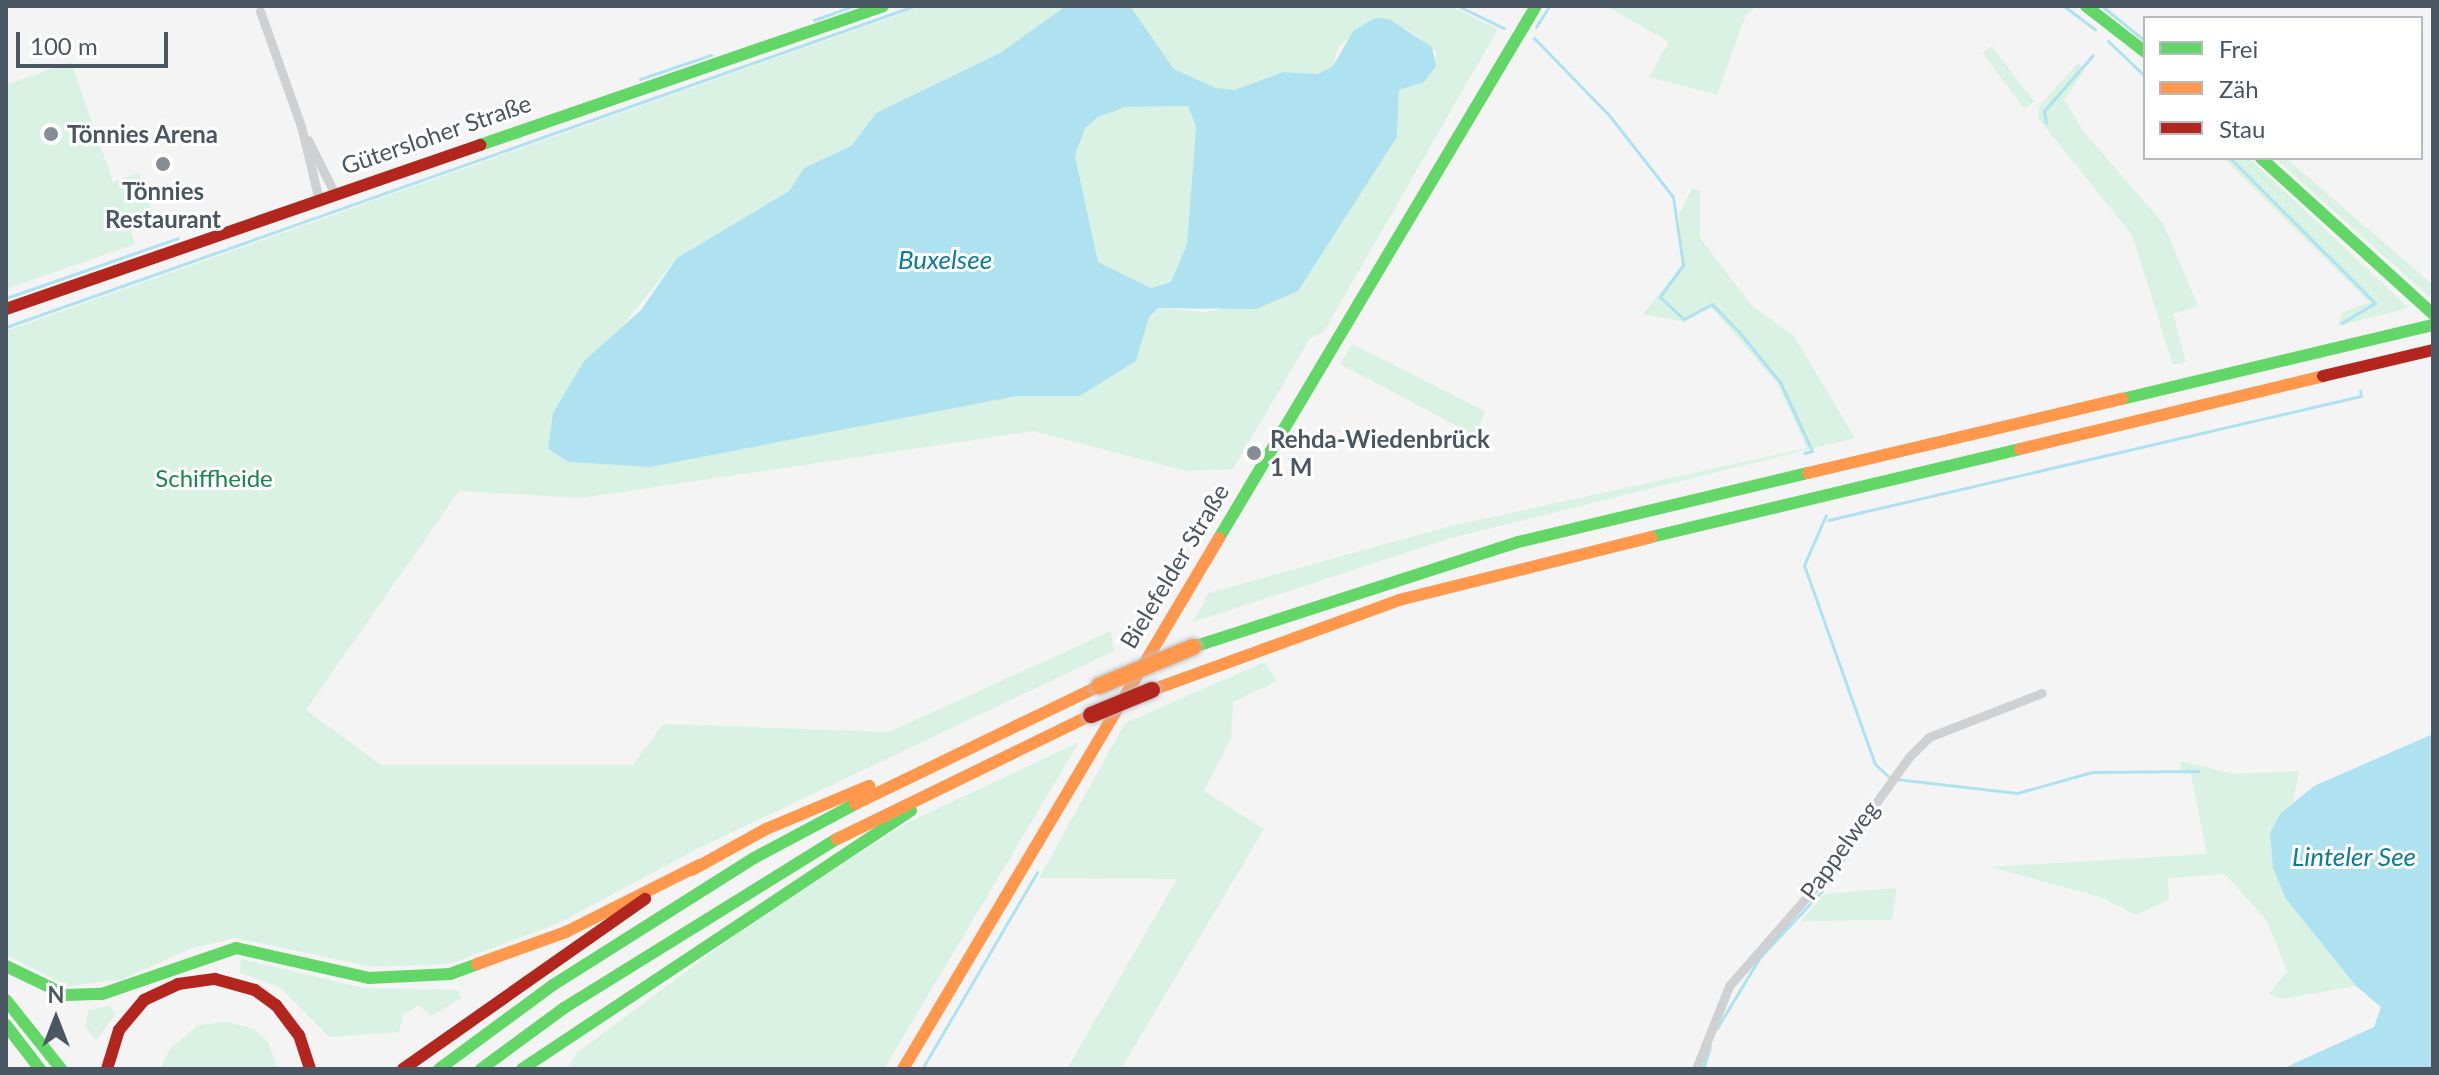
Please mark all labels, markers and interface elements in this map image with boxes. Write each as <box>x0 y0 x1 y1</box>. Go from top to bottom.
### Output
scale bar <box>20 16 172 66</box>
legend <box>2143 16 2423 160</box>
text: 100 m <box>30 31 98 60</box>
text: Frei <box>2219 34 2258 63</box>
text: Zäh <box>2219 74 2259 103</box>
street label: Gütersloher Straße <box>337 88 535 180</box>
text: Stau <box>2219 114 2265 143</box>
place label: Tönnies Arena <box>67 120 219 148</box>
marker: Tönnies Arena <box>42 125 60 143</box>
marker: Tönnies Restaurant <box>154 155 172 173</box>
place label: Tönnies Restaurant <box>105 177 221 233</box>
water label: Buxelsee <box>898 244 992 276</box>
place label: Rehda-Wiedenbrück 1 M <box>1270 425 1490 481</box>
marker: Rehda-Wiedenbrück 1 M <box>1245 444 1263 462</box>
park label: Schiffheide <box>155 464 273 492</box>
street label: Bielefelder Straße <box>1113 478 1235 654</box>
street label: Pappelweg <box>1794 795 1884 905</box>
water label: Linteler See <box>2292 841 2416 873</box>
north arrow <box>16 979 96 1059</box>
text: N <box>48 981 64 1008</box>

